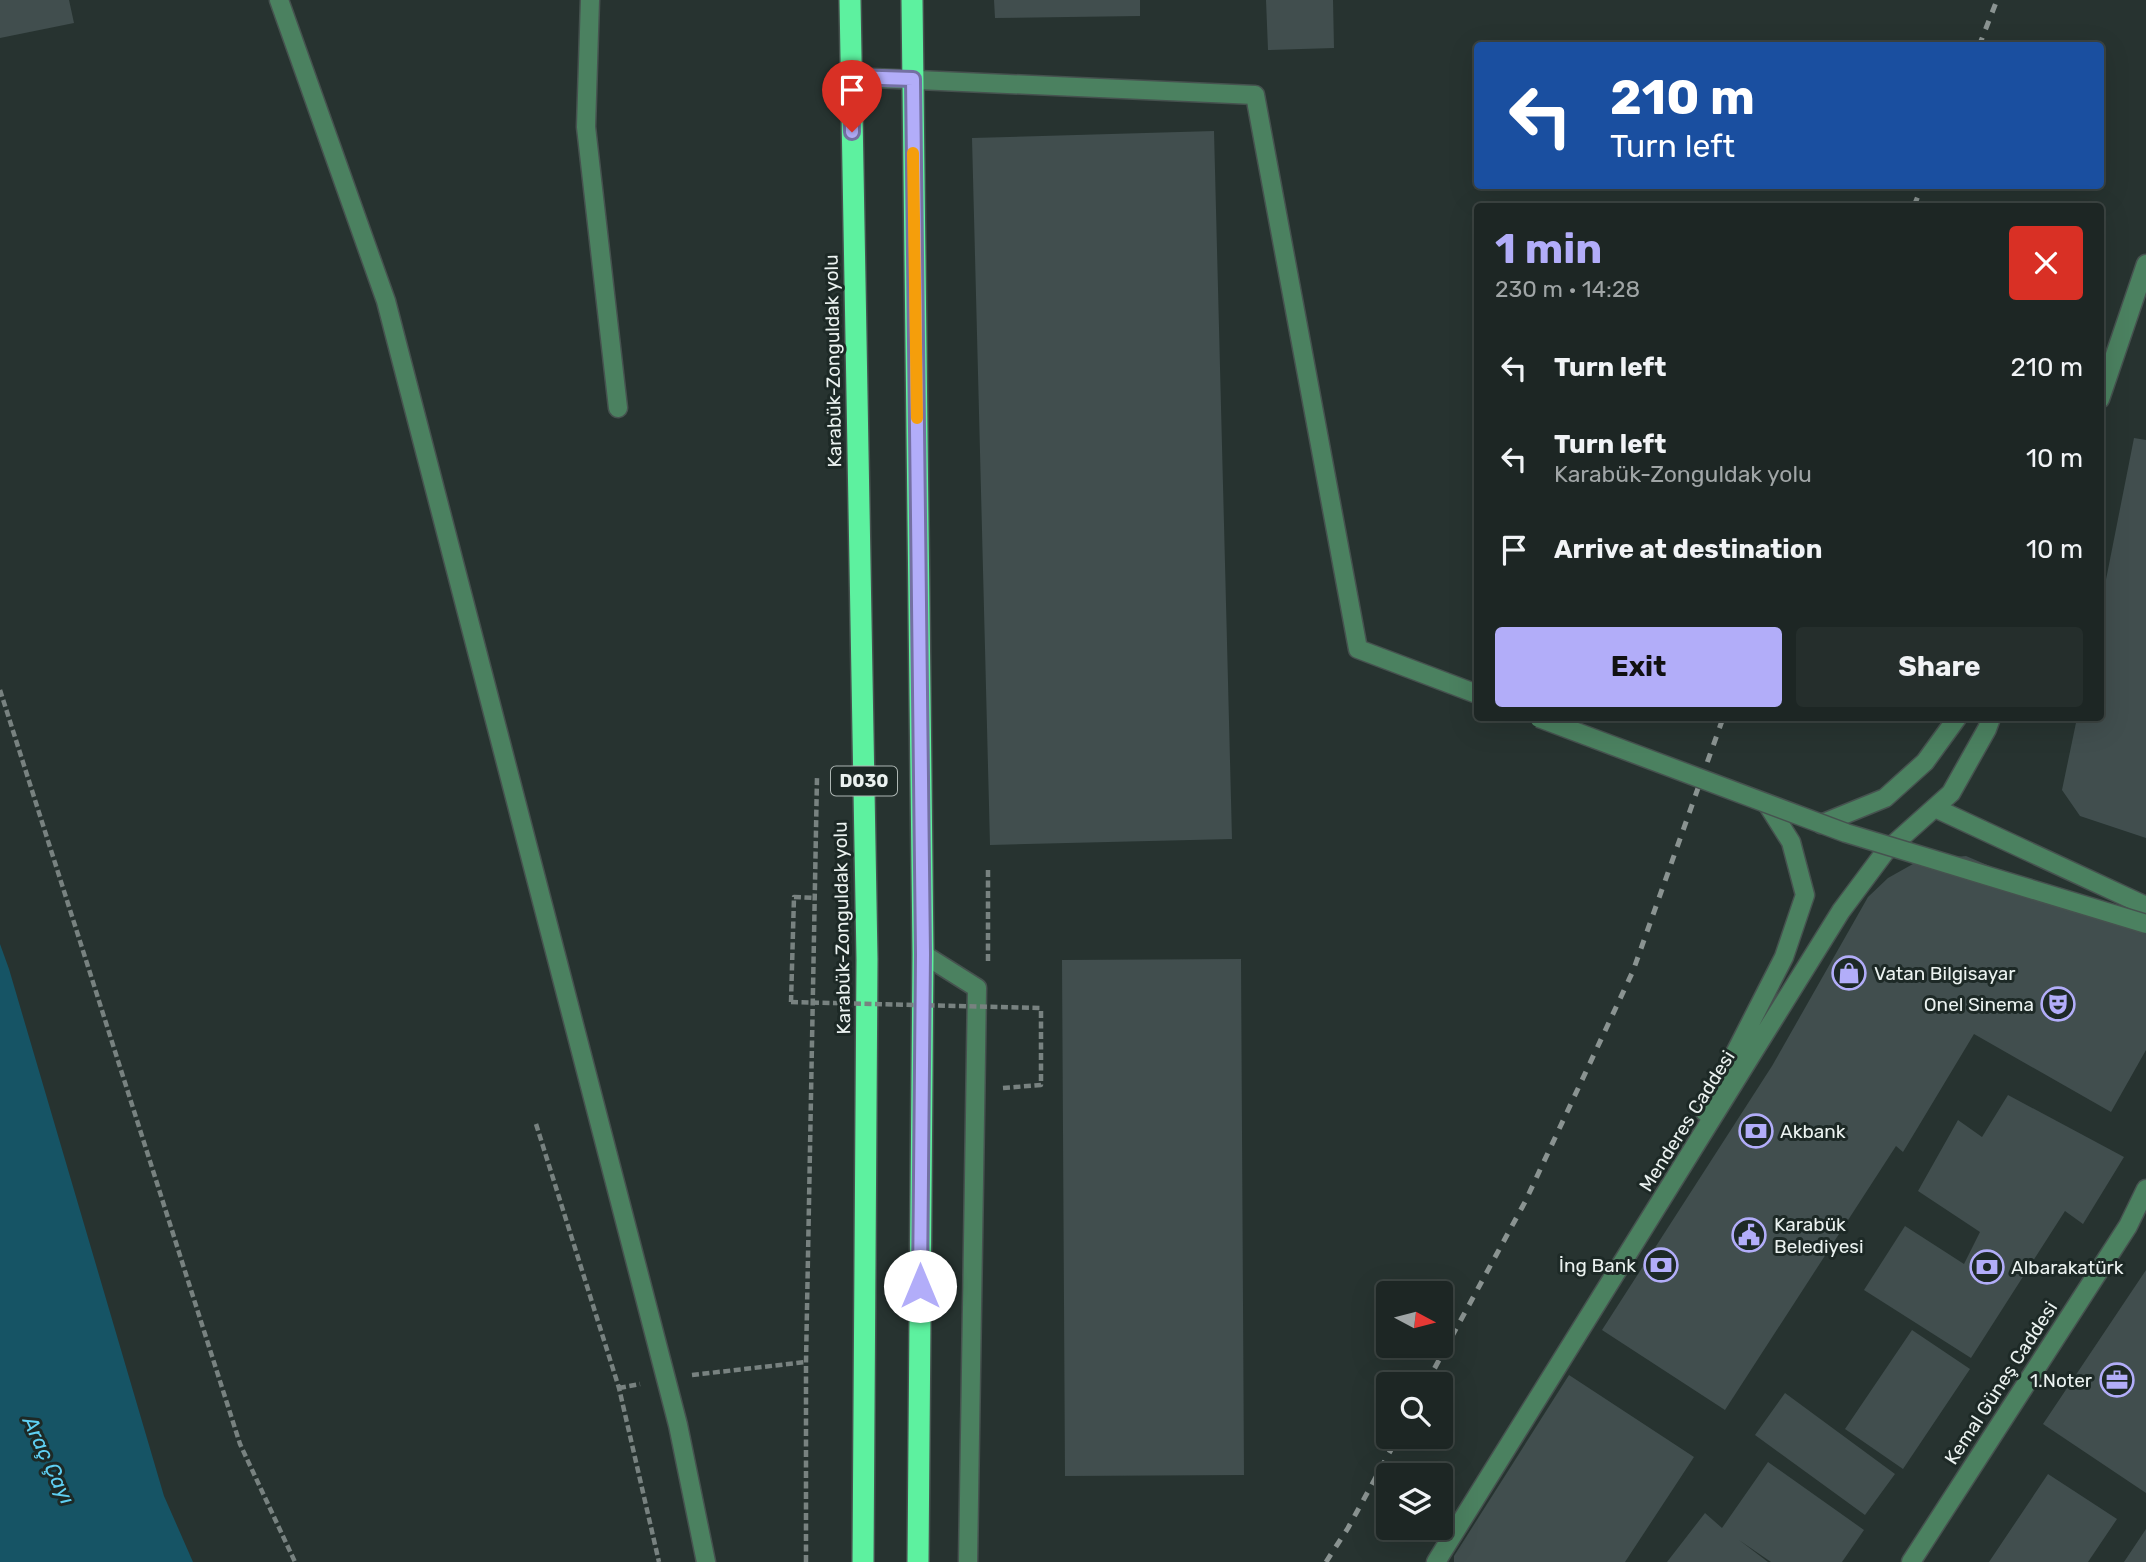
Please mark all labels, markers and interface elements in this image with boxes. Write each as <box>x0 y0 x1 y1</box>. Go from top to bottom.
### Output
pin <box>822 60 882 132</box>
text: 210 m <box>1610 68 1755 126</box>
icon: left <box>1495 70 1586 161</box>
icon: arrive <box>833 71 871 109</box>
text: Turn left <box>1610 127 1735 165</box>
text: 1 min <box>1495 224 1602 274</box>
button: close <box>2009 226 2083 300</box>
street label: Karabük-Zonguldak yolu <box>820 254 846 468</box>
text: 230 m · 14:28 <box>1495 275 1640 303</box>
icon: left <box>1495 349 1533 387</box>
text: Turn left <box>1554 352 1666 383</box>
text: 210 m <box>2011 352 2083 383</box>
text: Turn left <box>1554 429 1666 460</box>
icon: left <box>1495 440 1533 478</box>
text: 10 m <box>2026 443 2083 474</box>
text: Karabük-Zonguldak yolu <box>1554 460 1812 488</box>
icon: arrive <box>1495 531 1533 569</box>
text: Arrive at destination <box>1554 534 1822 565</box>
text: 10 m <box>2026 534 2083 565</box>
button: Exit <box>1495 627 1782 707</box>
button: Share <box>1796 627 2083 707</box>
road number: D030 <box>831 766 897 796</box>
street label: Karabük-Zonguldak yolu <box>829 821 855 1035</box>
shop icon: Vatan Bilgisayar <box>1830 954 1868 992</box>
place label: Vatan Bilgisayar <box>1874 962 2016 985</box>
theatre icon: Onel Sinema <box>2039 985 2077 1023</box>
place label: Onel Sinema <box>1924 993 2034 1016</box>
street label: Menderes Caddesi <box>1634 1046 1740 1196</box>
bank icon: Akbank <box>1737 1112 1775 1150</box>
place label: Akbank <box>1780 1120 1846 1143</box>
place label: Karabük Belediyesi <box>1774 1213 1864 1258</box>
public building icon: Karabük Belediyesi <box>1730 1216 1768 1254</box>
bank icon: İng Bank <box>1642 1246 1680 1284</box>
bank icon: Albarakatürk <box>1968 1248 2006 1286</box>
position arrow <box>883 1249 957 1323</box>
place label: İng Bank <box>1559 1254 1636 1277</box>
place label: Albarakatürk <box>2011 1256 2124 1279</box>
north arrow <box>1376 1281 1452 1358</box>
map controls <box>1376 1281 1453 1540</box>
street label: Kemal Güneş Caddesi <box>1940 1297 2062 1469</box>
office icon: 1.Noter <box>2098 1361 2136 1399</box>
place label: 1.Noter <box>2030 1369 2093 1392</box>
button: search <box>1376 1372 1453 1449</box>
water label: Araç Çayı <box>17 1411 80 1508</box>
button: layers <box>1376 1463 1453 1540</box>

